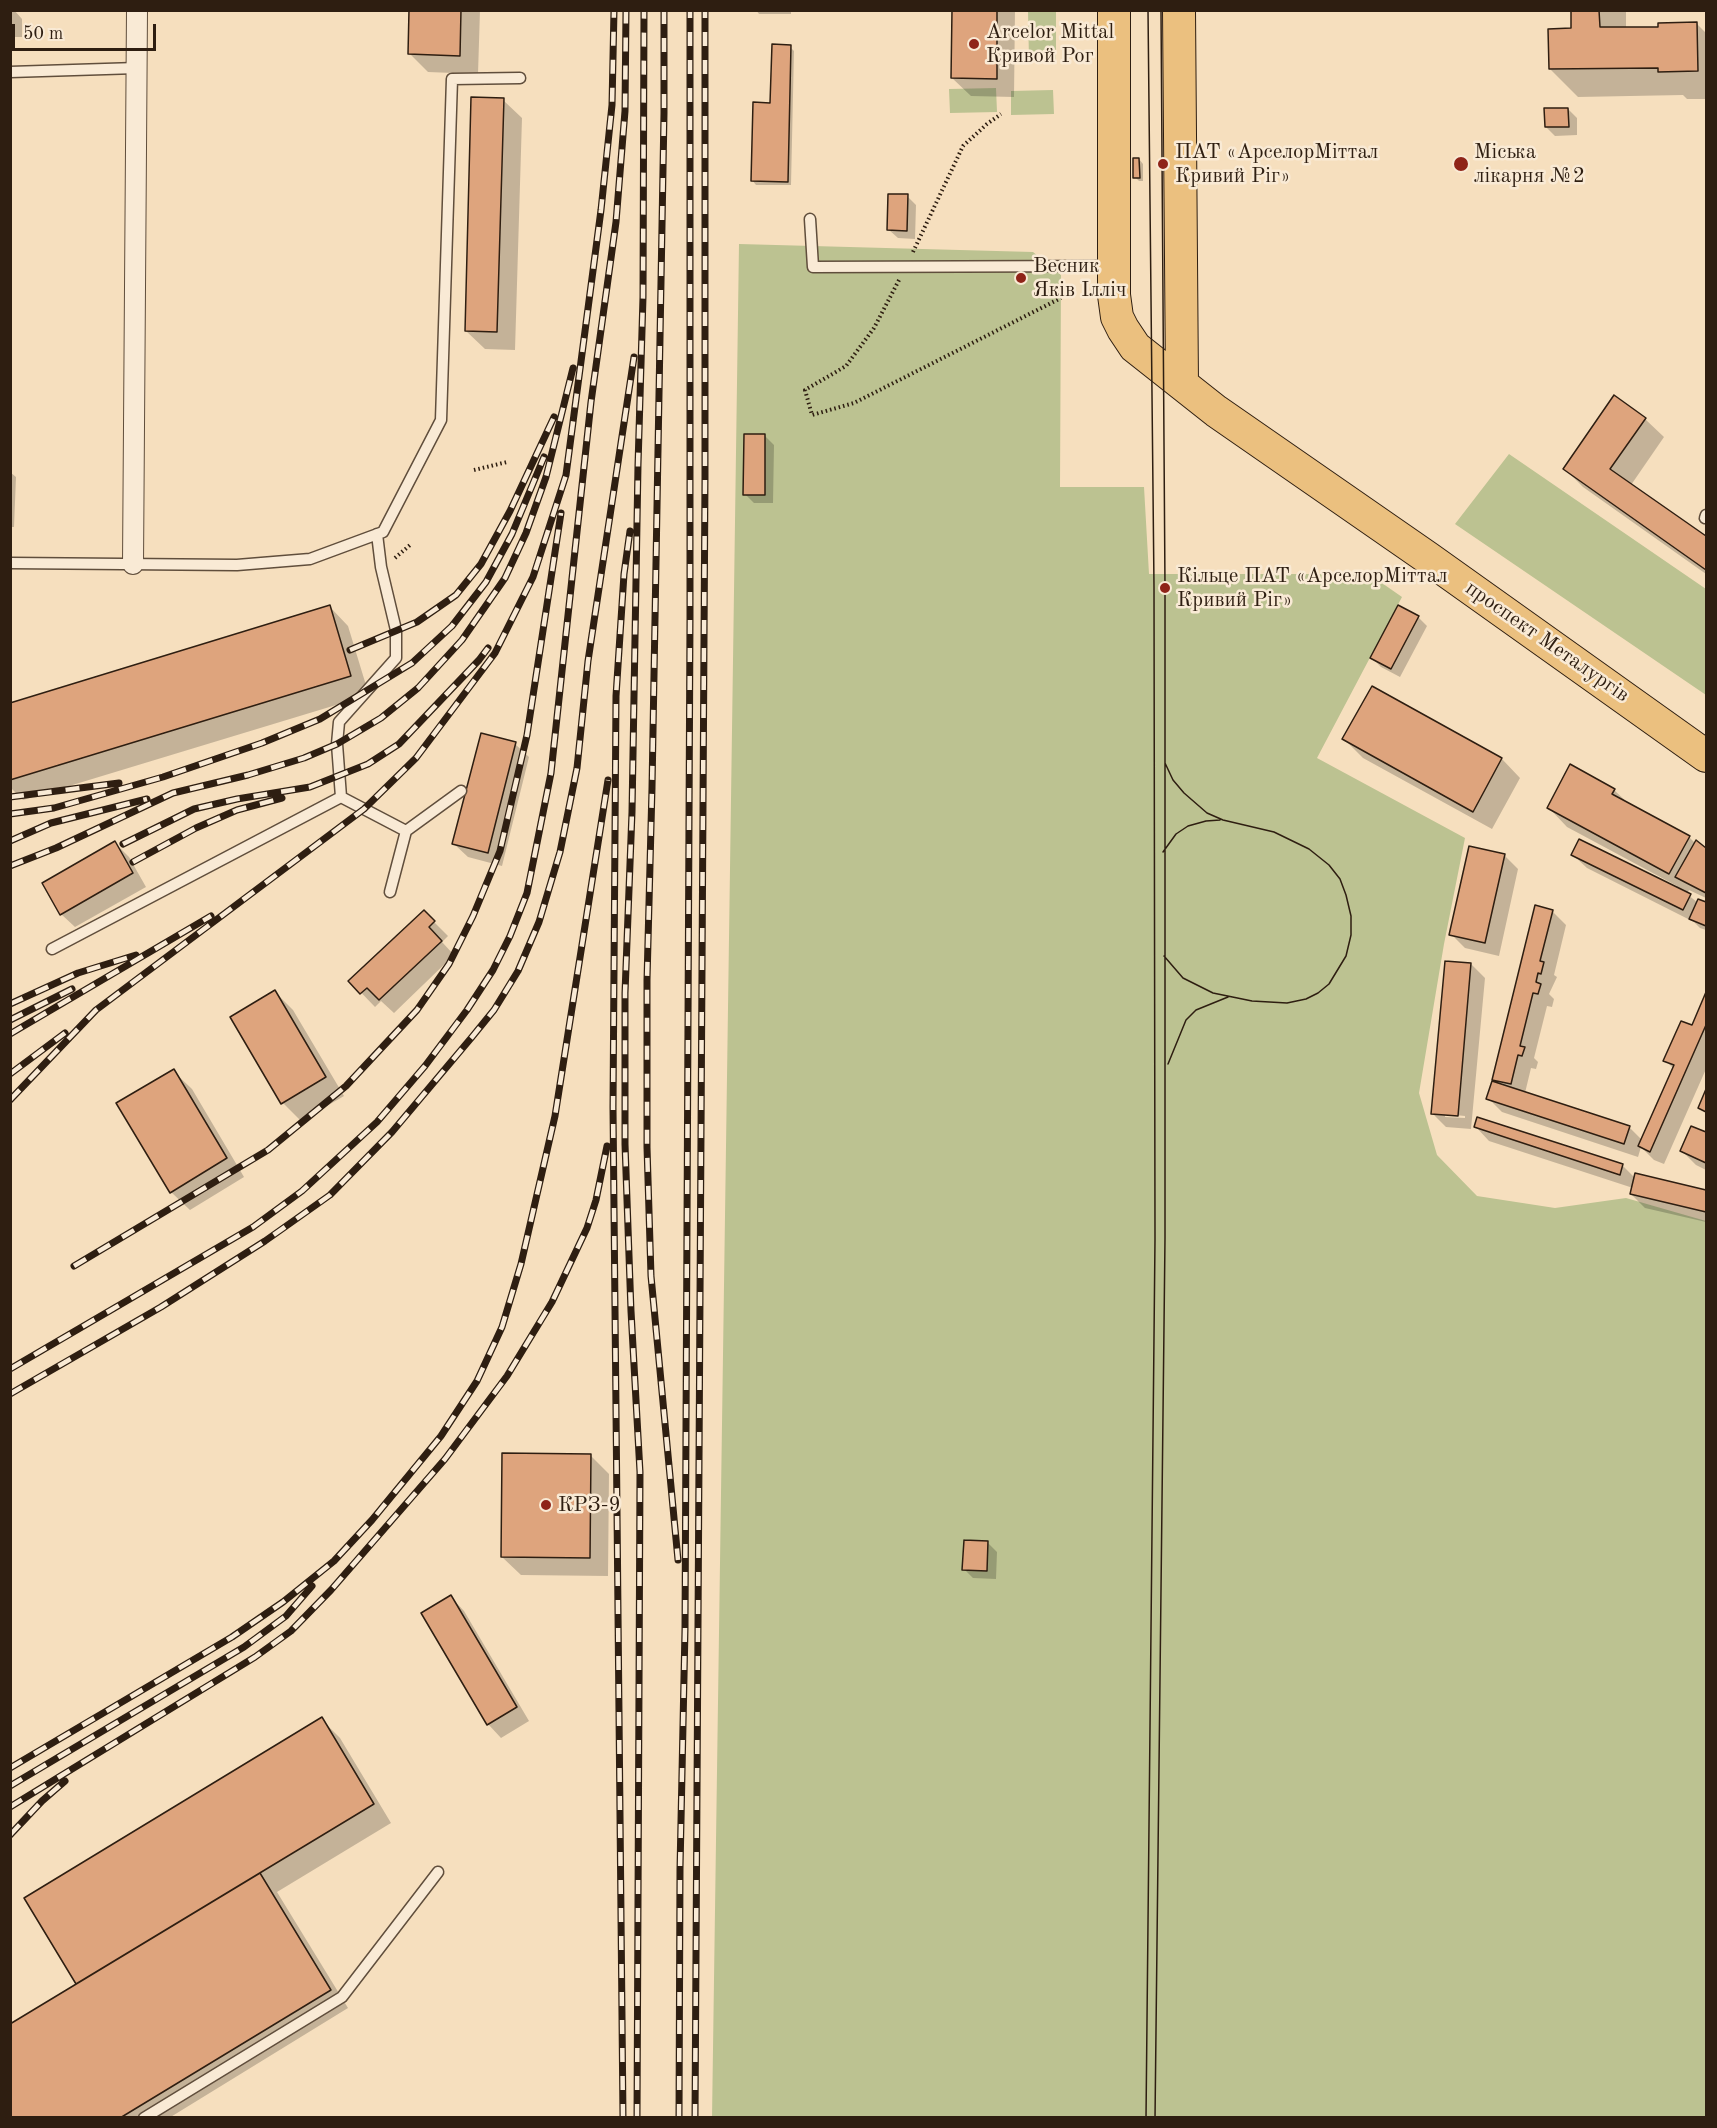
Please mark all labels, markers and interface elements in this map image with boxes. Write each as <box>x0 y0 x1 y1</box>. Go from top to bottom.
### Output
scale bar <box>15 12 159 50</box>
place label: Arcelor Mittal Кривой Рог <box>986 19 1114 69</box>
text: 50 m <box>23 25 63 43</box>
marker: Arcelor Mittal Кривой Рог <box>967 37 981 51</box>
place label: ПАТ «АрселорМіттал Кривий Ріг» <box>1175 139 1378 189</box>
place label: Міська лікарня №2 <box>1474 139 1585 189</box>
marker: Міська лікарня №2 <box>1452 155 1470 173</box>
marker: ПАТ «АрселорМіттал Кривий Ріг» <box>1156 157 1170 171</box>
place label: Весник Яків Ілліч <box>1033 253 1127 303</box>
marker: Весник Яків Ілліч <box>1014 271 1028 285</box>
place label: Кільце ПАТ «АрселорМіттал Кривий Ріг» <box>1177 563 1448 613</box>
street label: проспект Металургів <box>1460 576 1634 708</box>
marker: Кільце ПАТ «АрселорМіттал Кривий Ріг» <box>1158 581 1172 595</box>
place label: КРЗ-9 <box>558 1492 621 1518</box>
marker: КРЗ-9 <box>539 1498 553 1512</box>

